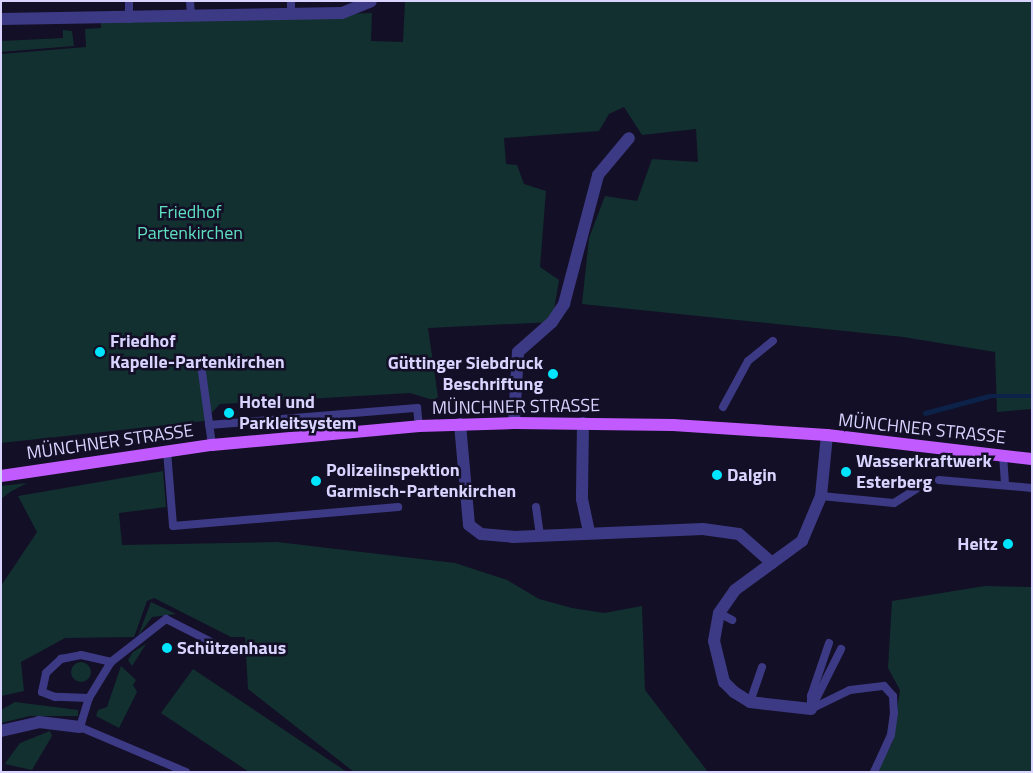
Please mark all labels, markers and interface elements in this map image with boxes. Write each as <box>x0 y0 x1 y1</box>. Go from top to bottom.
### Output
park label: Friedhof Partenkirchen <box>137 202 243 244</box>
place label: Friedhof Kapelle-Partenkirchen <box>110 331 285 374</box>
marker: Friedhof Kapelle-Partenkirchen <box>94 346 106 358</box>
place label: Güttinger Siebdruck Beschriftung <box>388 353 543 396</box>
marker: Güttinger Siebdruck Beschriftung <box>547 368 559 380</box>
place label: Hotel und Parkleitsystem <box>239 392 356 434</box>
street label: MÜNCHNER STRASSE <box>432 395 600 419</box>
marker: Hotel und Parkleitsystem <box>223 407 235 419</box>
street label: MÜNCHNER STRASSE <box>837 409 1007 449</box>
street label: MÜNCHNER STRASSE <box>25 420 195 464</box>
place label: Wasserkraftwerk Esterberg <box>856 451 992 494</box>
place label: Polizeiinspektion Garmisch-Partenkirchen <box>326 460 516 502</box>
place label: Dalgin <box>727 464 777 486</box>
marker: Wasserkraftwerk Esterberg <box>840 466 852 478</box>
marker: Dalgin <box>711 469 723 481</box>
marker: Polizeiinspektion Garmisch-Partenkirchen <box>310 475 322 487</box>
place label: Heitz <box>957 533 998 555</box>
marker: Heitz <box>1002 538 1014 550</box>
place label: Schützenhaus <box>177 637 286 659</box>
marker: Schützenhaus <box>161 642 173 654</box>

